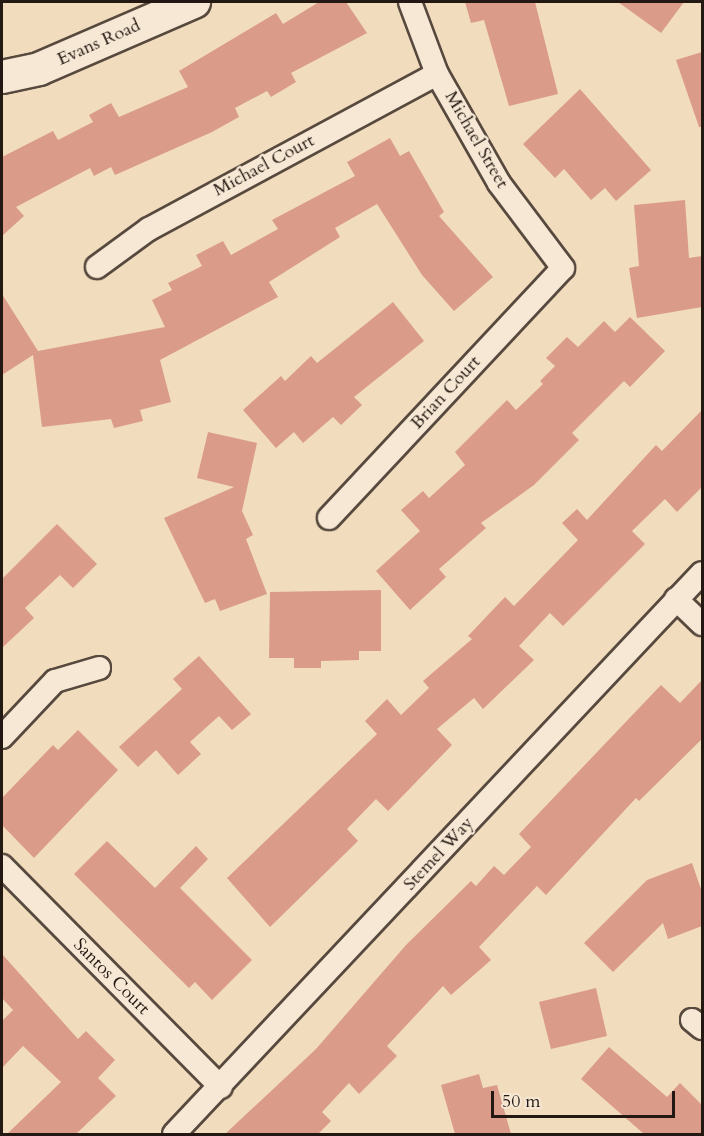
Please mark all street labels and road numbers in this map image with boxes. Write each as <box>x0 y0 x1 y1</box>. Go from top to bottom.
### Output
street label: Evans Road <box>54 15 144 71</box>
street label: Michael Street <box>439 87 513 193</box>
street label: Michael Court <box>210 130 318 202</box>
street label: Brian Court <box>407 352 485 434</box>
street label: Stemel Way <box>399 813 479 895</box>
street label: Santos Court <box>68 934 154 1020</box>

